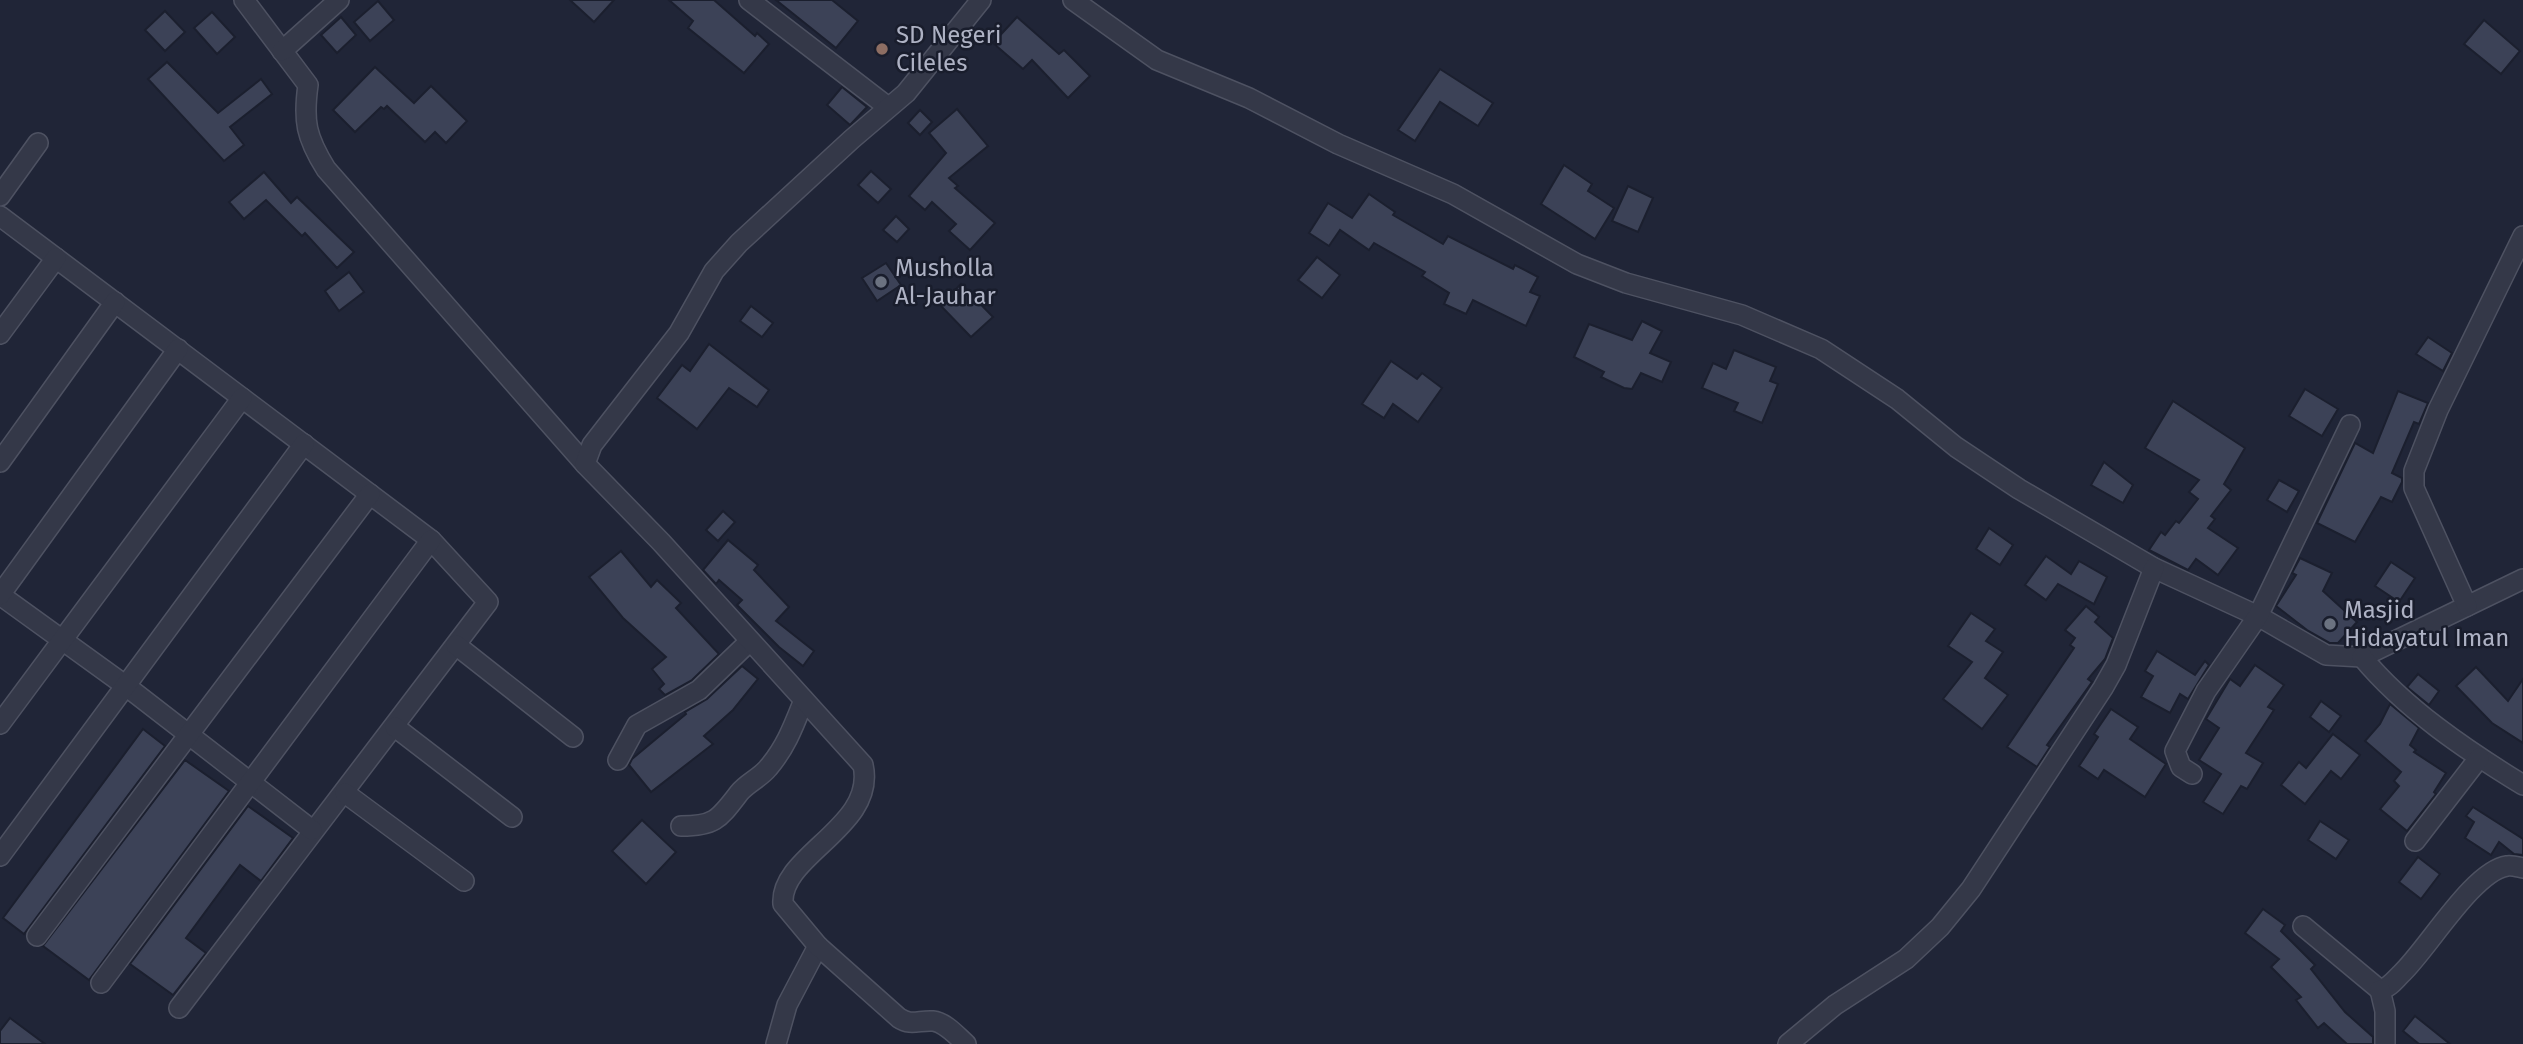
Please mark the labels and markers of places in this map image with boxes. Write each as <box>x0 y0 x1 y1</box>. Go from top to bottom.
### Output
place label: SD Negeri Cileles <box>896 21 1002 77</box>
marker: SD Negeri Cileles <box>874 41 890 57</box>
place label: Musholla Al-Jauhar <box>895 254 996 310</box>
marker: Musholla Al-Jauhar <box>873 274 889 290</box>
place label: Masjid Hidayatul Iman <box>2344 596 2509 652</box>
marker: Masjid Hidayatul Iman <box>2322 616 2338 632</box>

